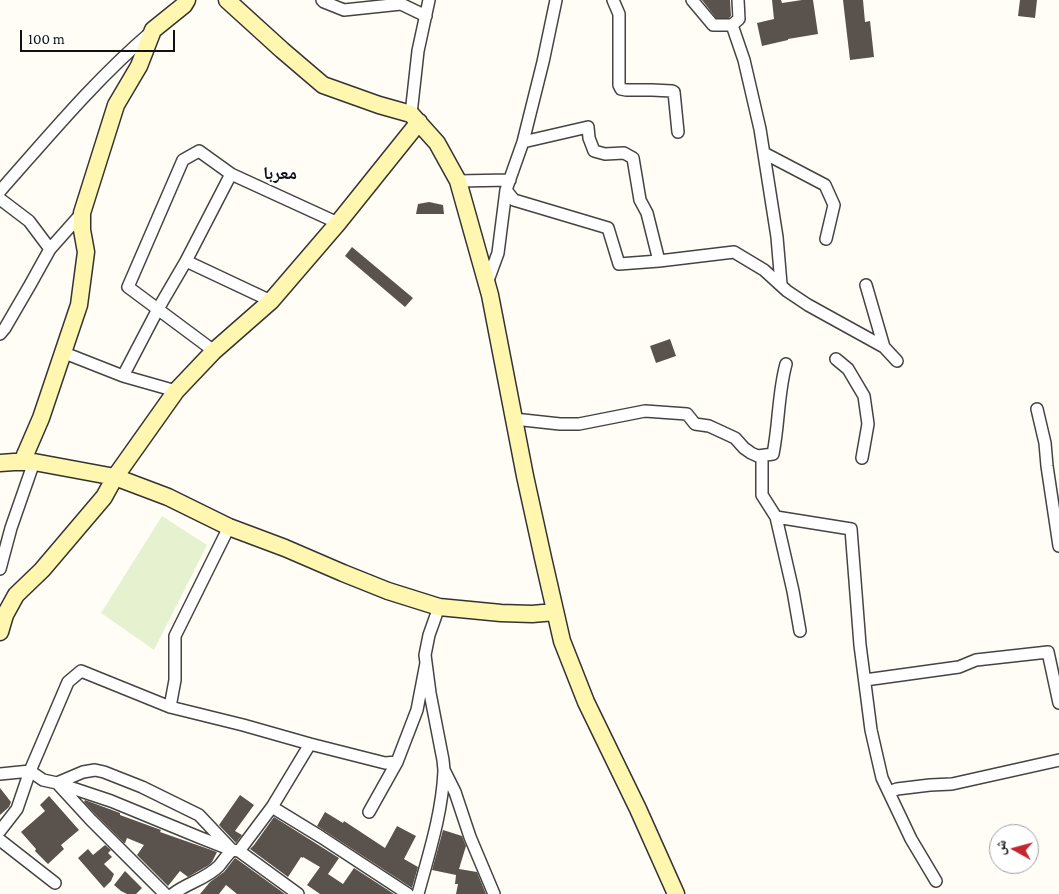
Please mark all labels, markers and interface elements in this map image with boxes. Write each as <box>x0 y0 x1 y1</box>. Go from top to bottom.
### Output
scale bar <box>22 20 178 52</box>
text: 100 m <box>28 31 65 47</box>
district label: معربا <box>263 162 297 184</box>
north arrow <box>989 824 1039 874</box>
text: ش <box>991 839 1009 856</box>

